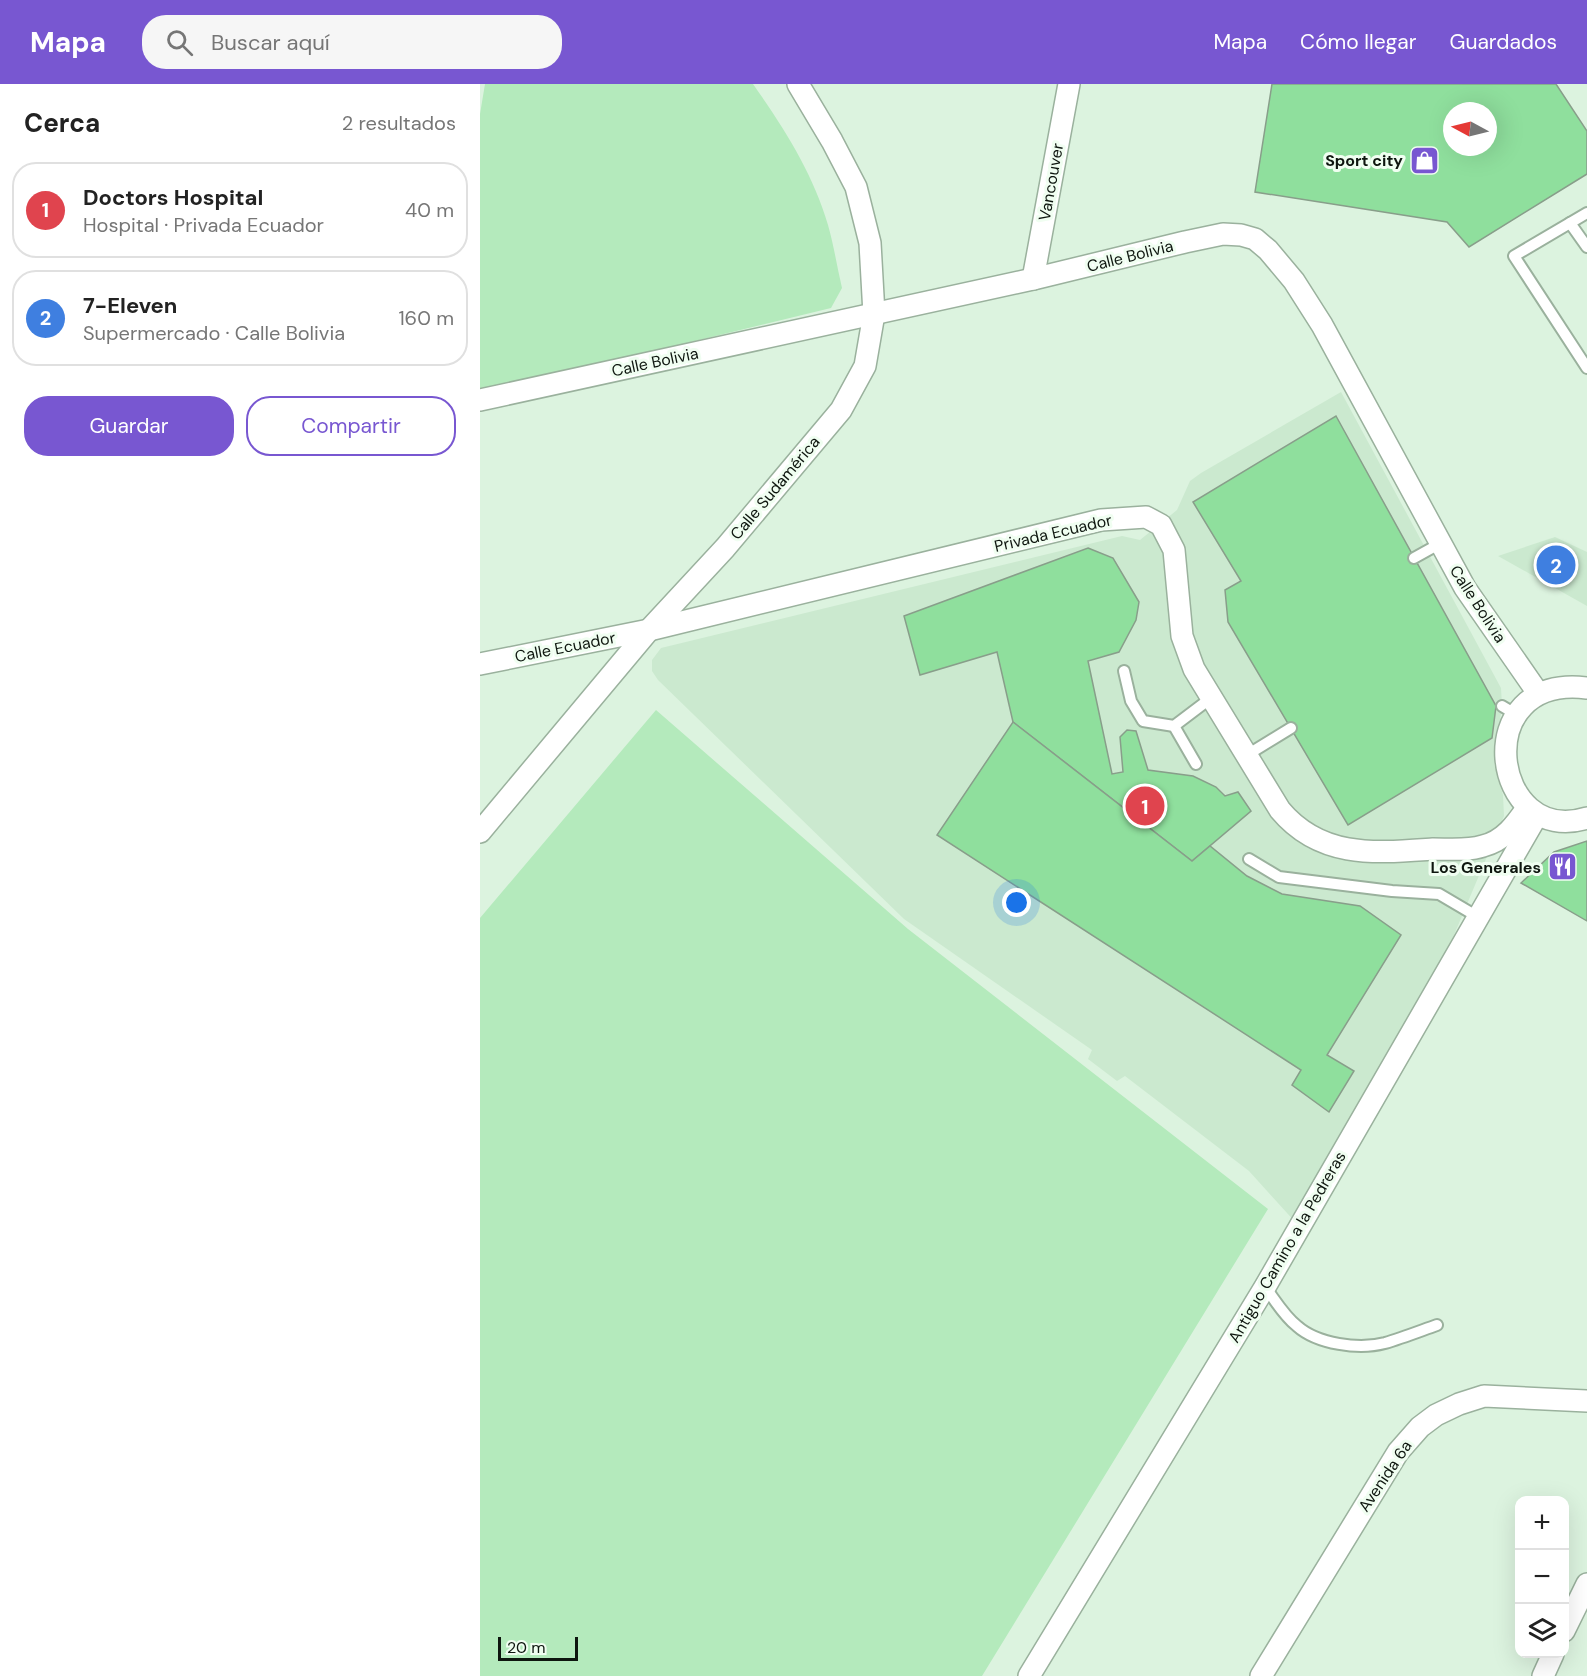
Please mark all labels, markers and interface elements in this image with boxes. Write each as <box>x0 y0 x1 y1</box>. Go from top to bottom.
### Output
search box <box>142 15 562 69</box>
text: Mapa <box>30 24 106 61</box>
icon: search <box>163 26 196 59</box>
text: Buscar aquí <box>211 28 330 57</box>
text: Mapa <box>1213 28 1267 56</box>
text: Cómo llegar <box>1300 28 1417 56</box>
text: Guardados <box>1450 28 1557 56</box>
north arrow <box>1443 102 1497 156</box>
text: Cerca <box>24 106 100 140</box>
text: 2 resultados <box>342 110 456 136</box>
street label: Vancouver <box>1034 141 1068 223</box>
shop icon: Sport city <box>1408 144 1440 176</box>
place label: Sport city <box>1325 150 1403 171</box>
text: Doctors Hospital <box>83 183 263 212</box>
text: 1 <box>42 197 49 223</box>
text: 40 m <box>405 197 454 223</box>
text: Hospital · Privada Ecuador <box>83 212 324 238</box>
street label: Calle Bolivia <box>1085 235 1175 277</box>
text: 7-Eleven <box>83 291 177 320</box>
text: 2 <box>40 305 51 331</box>
text: 160 m <box>398 305 454 331</box>
text: Supermercado · Calle Bolivia <box>83 320 345 346</box>
street label: Calle Bolivia <box>610 343 700 381</box>
button: Guardar <box>24 396 234 456</box>
button: Compartir <box>246 396 456 456</box>
street label: Calle Sudamérica <box>726 432 824 544</box>
street label: Privada Ecuador <box>992 509 1114 557</box>
pin: 2 <box>1536 542 1576 588</box>
street label: Calle Bolivia <box>1445 561 1511 647</box>
street label: Calle Ecuador <box>513 627 617 667</box>
pin: 1 <box>1126 784 1164 828</box>
restaurant icon: Los Generales <box>1546 851 1578 883</box>
place label: Los Generales <box>1430 857 1541 878</box>
your location <box>1002 888 1031 917</box>
street label: Antiguo Camino a la Pedreras <box>1223 1147 1351 1347</box>
street label: Avenida 6a <box>1353 1436 1417 1516</box>
map controls <box>1515 1496 1569 1658</box>
button: + <box>1515 1496 1569 1550</box>
button: − <box>1515 1550 1569 1604</box>
button: layers <box>1515 1604 1569 1658</box>
scale bar <box>498 1634 578 1662</box>
text: 20 m <box>507 1637 546 1658</box>

